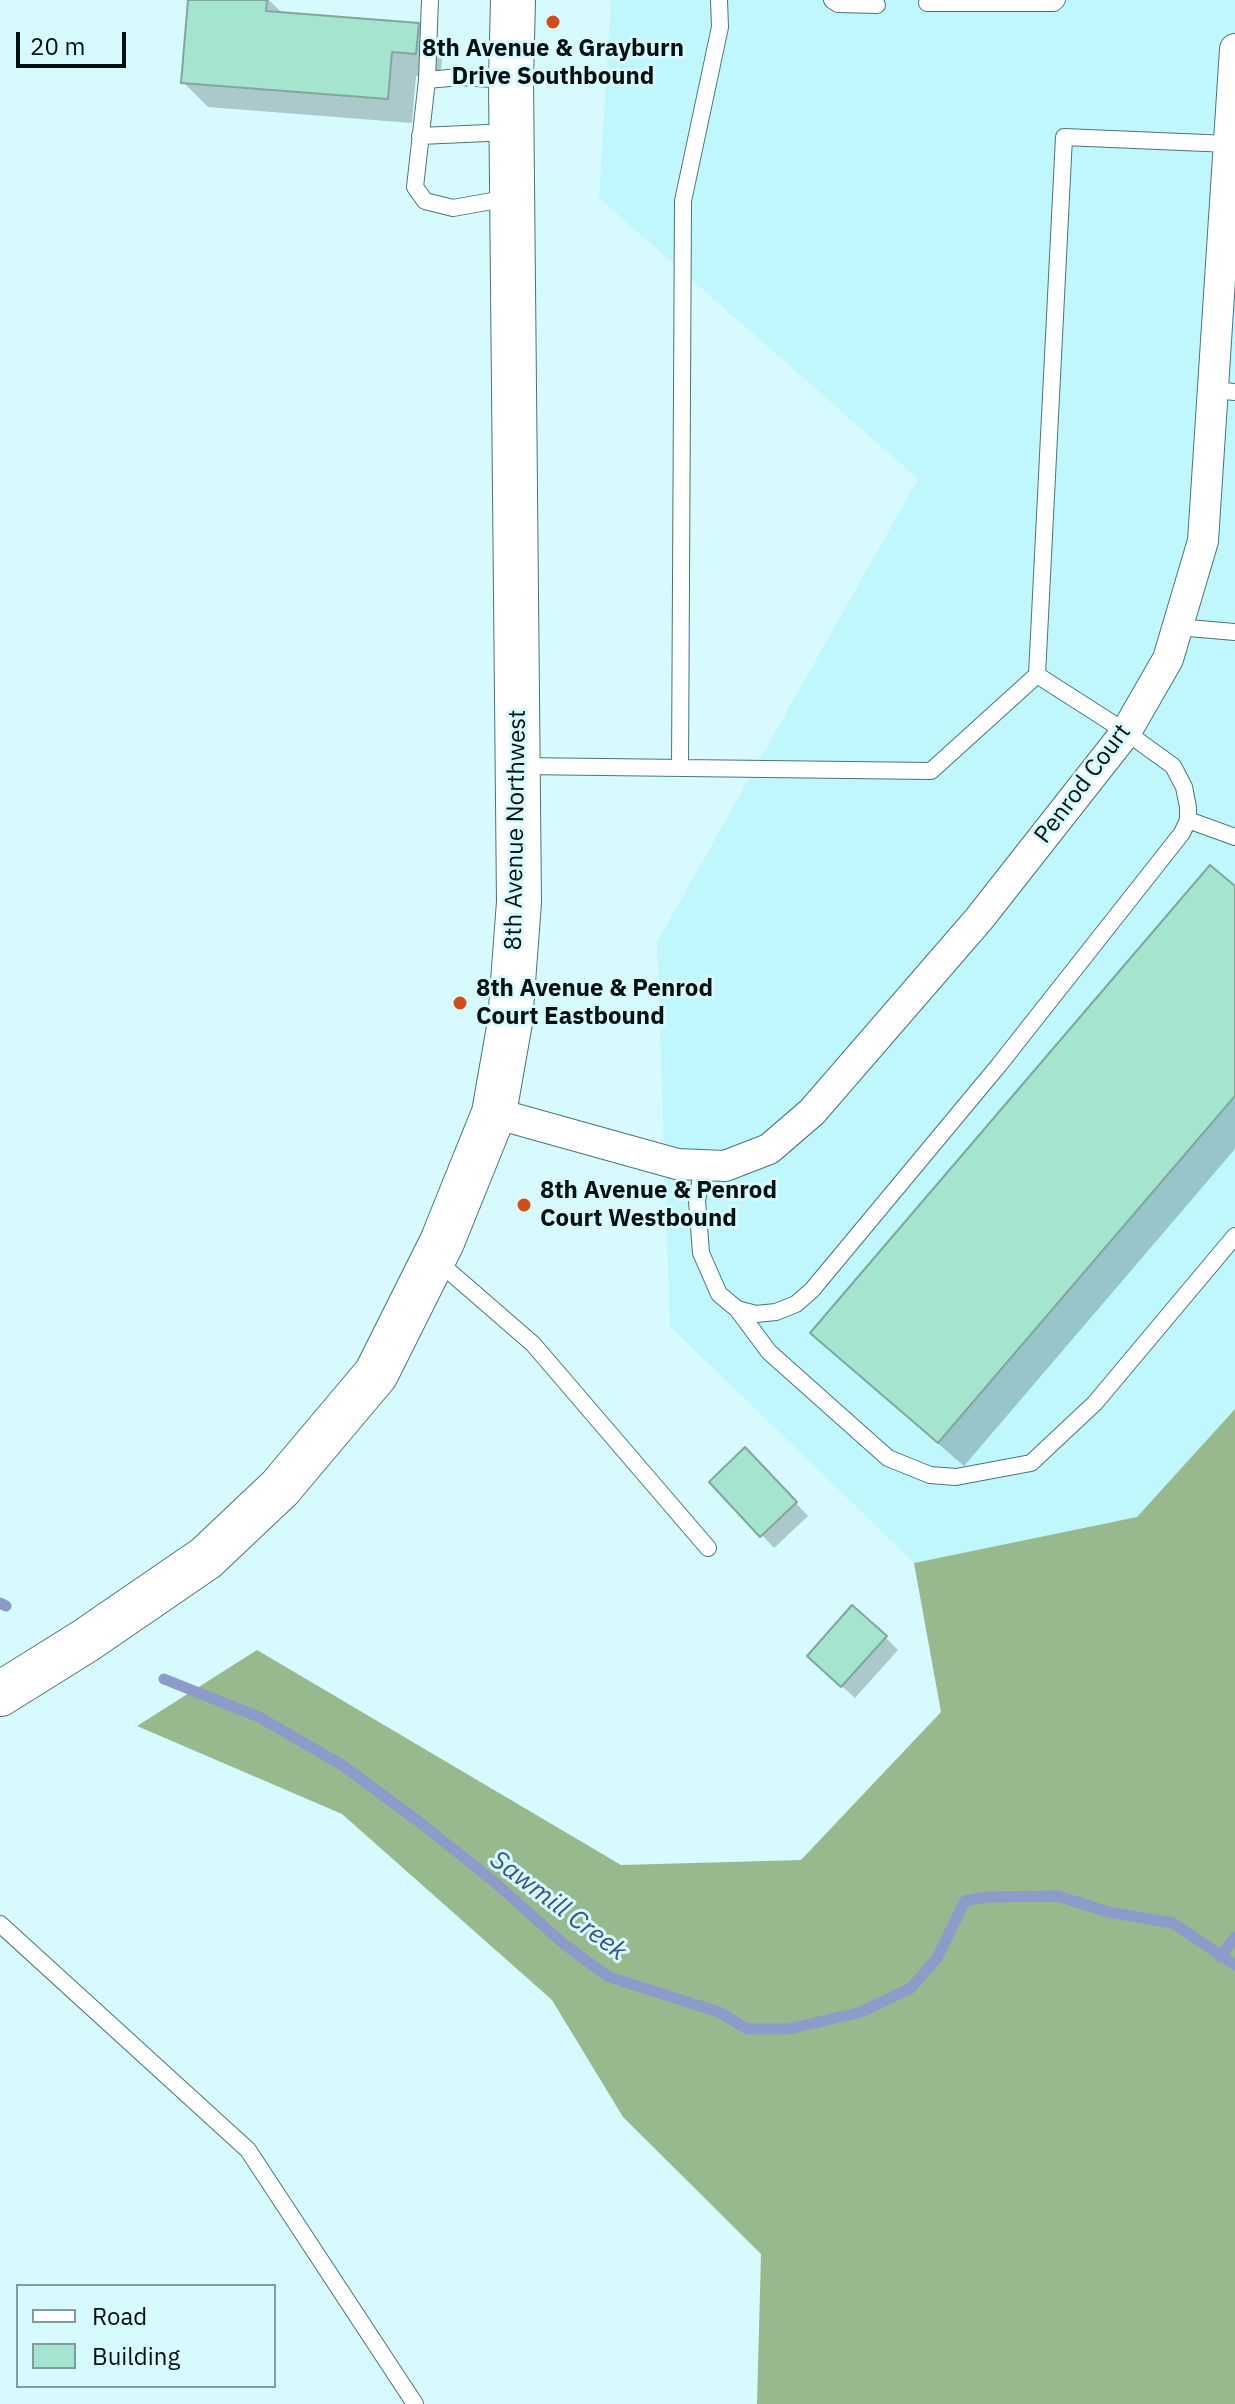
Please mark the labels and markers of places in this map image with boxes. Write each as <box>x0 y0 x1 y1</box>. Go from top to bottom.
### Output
marker: 8th Avenue & Grayburn Drive Southbound <box>544 13 562 31</box>
place label: 8th Avenue & Grayburn Drive Southbound <box>422 35 684 91</box>
place label: 8th Avenue & Penrod Court Eastbound <box>476 975 713 1031</box>
marker: 8th Avenue & Penrod Court Eastbound <box>451 994 469 1012</box>
place label: 8th Avenue & Penrod Court Westbound <box>540 1177 777 1233</box>
marker: 8th Avenue & Penrod Court Westbound <box>515 1196 533 1214</box>

